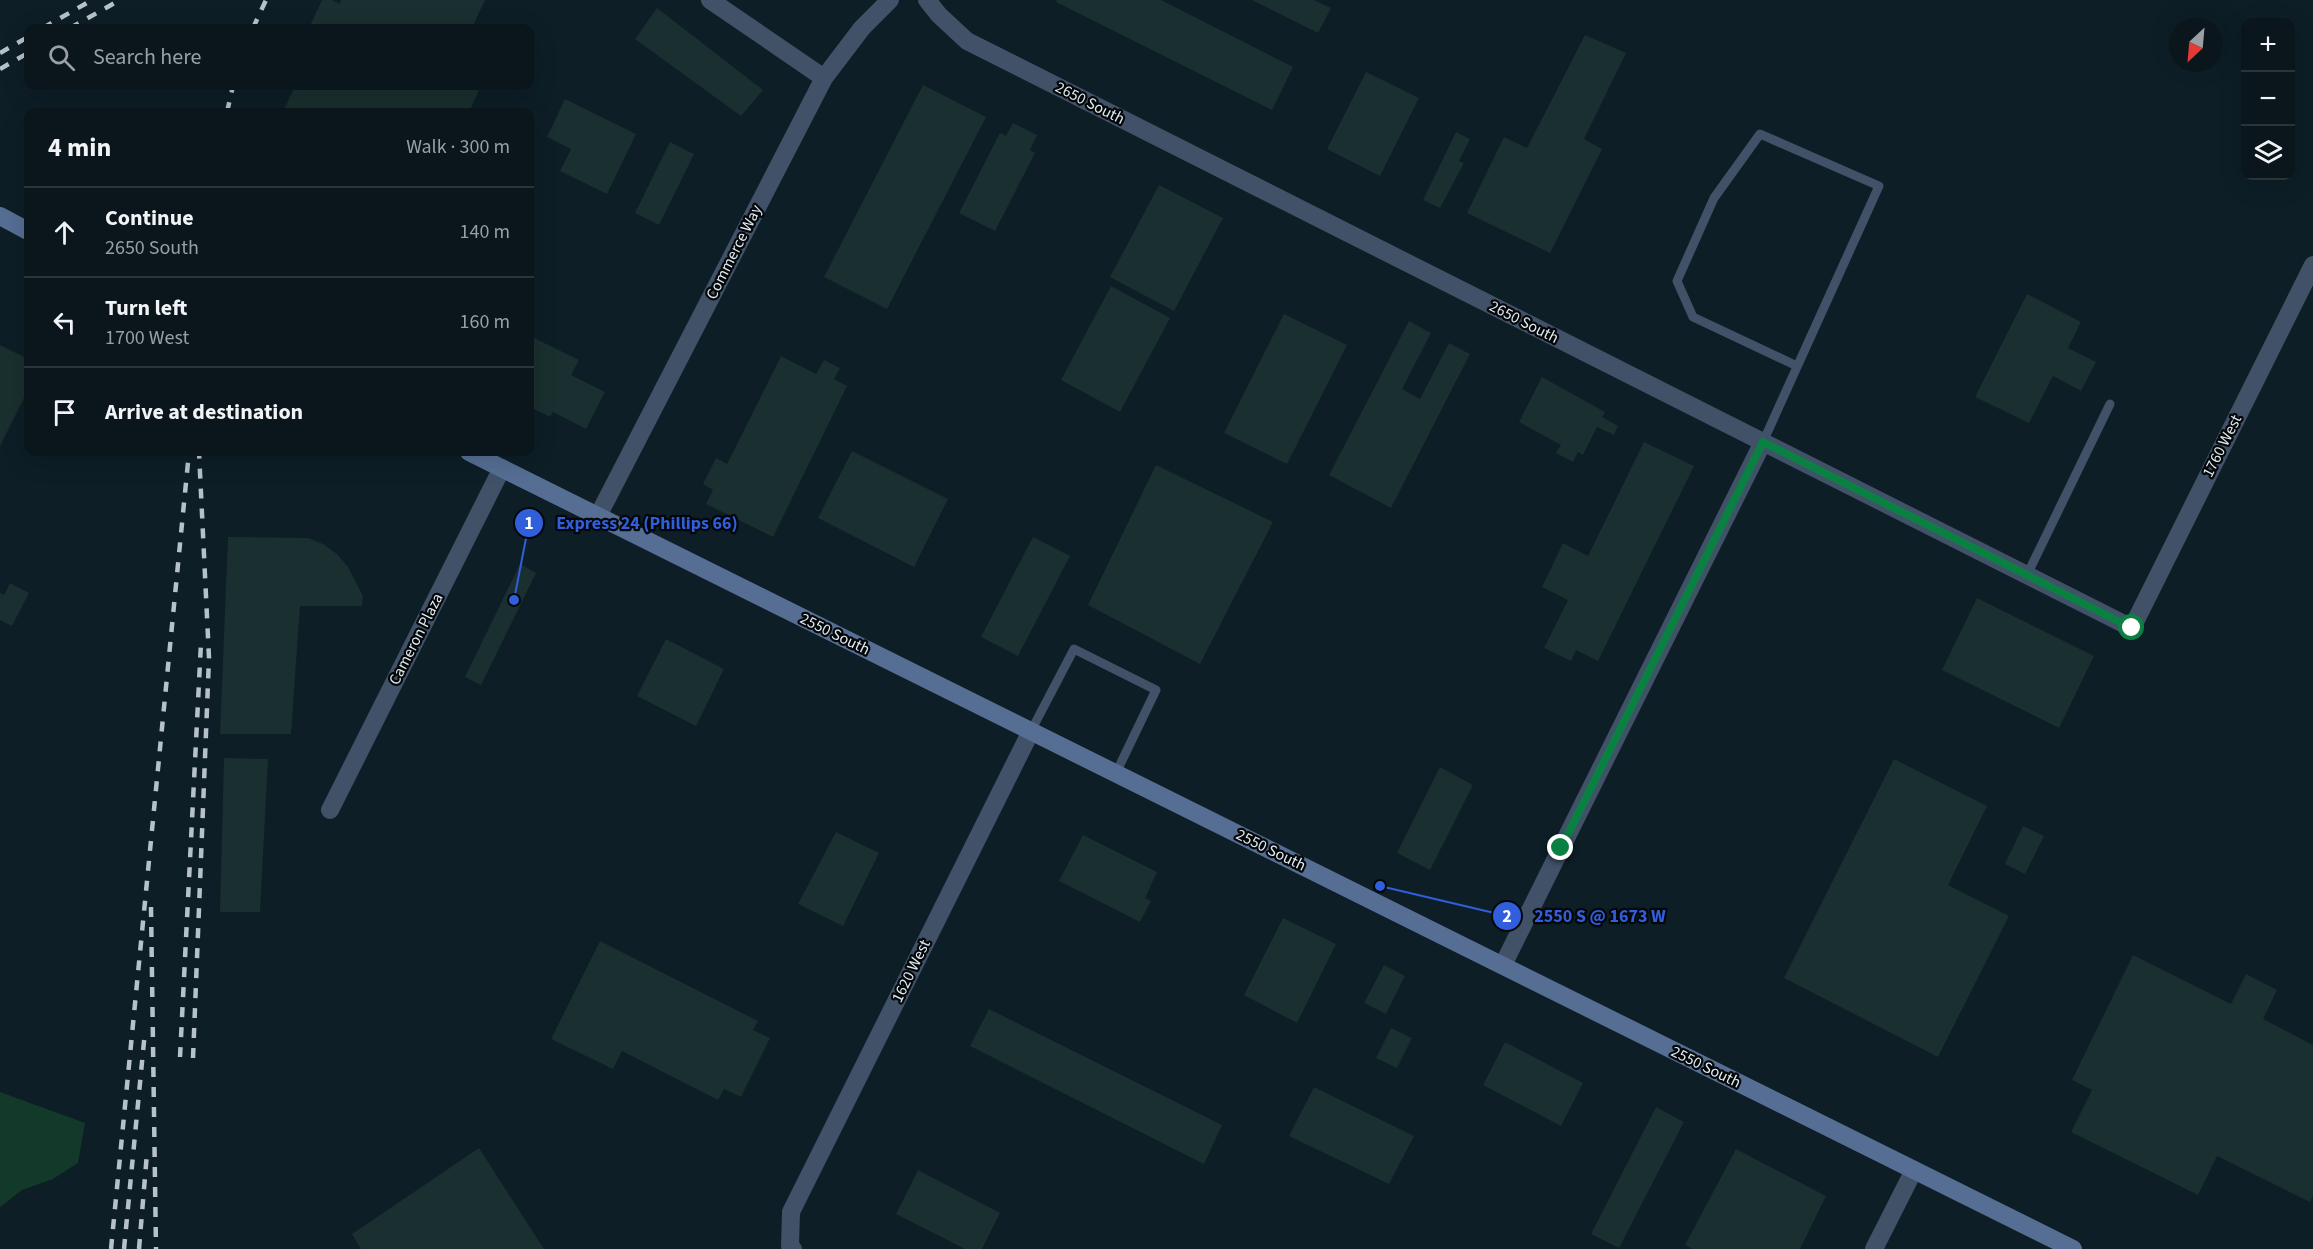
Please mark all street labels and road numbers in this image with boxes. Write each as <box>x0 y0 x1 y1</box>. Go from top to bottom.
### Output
street label: 2650 South <box>1052 76 1128 130</box>
street label: Commerce Way <box>701 200 768 303</box>
street label: 2650 South <box>1486 295 1562 349</box>
street label: 1760 West <box>2197 410 2247 481</box>
street label: Cameron Plaza <box>383 589 449 689</box>
street label: 2550 South <box>796 608 874 660</box>
street label: 2550 South <box>1232 824 1310 876</box>
street label: 1620 West <box>886 935 936 1006</box>
street label: 2550 South <box>1667 1041 1745 1093</box>

